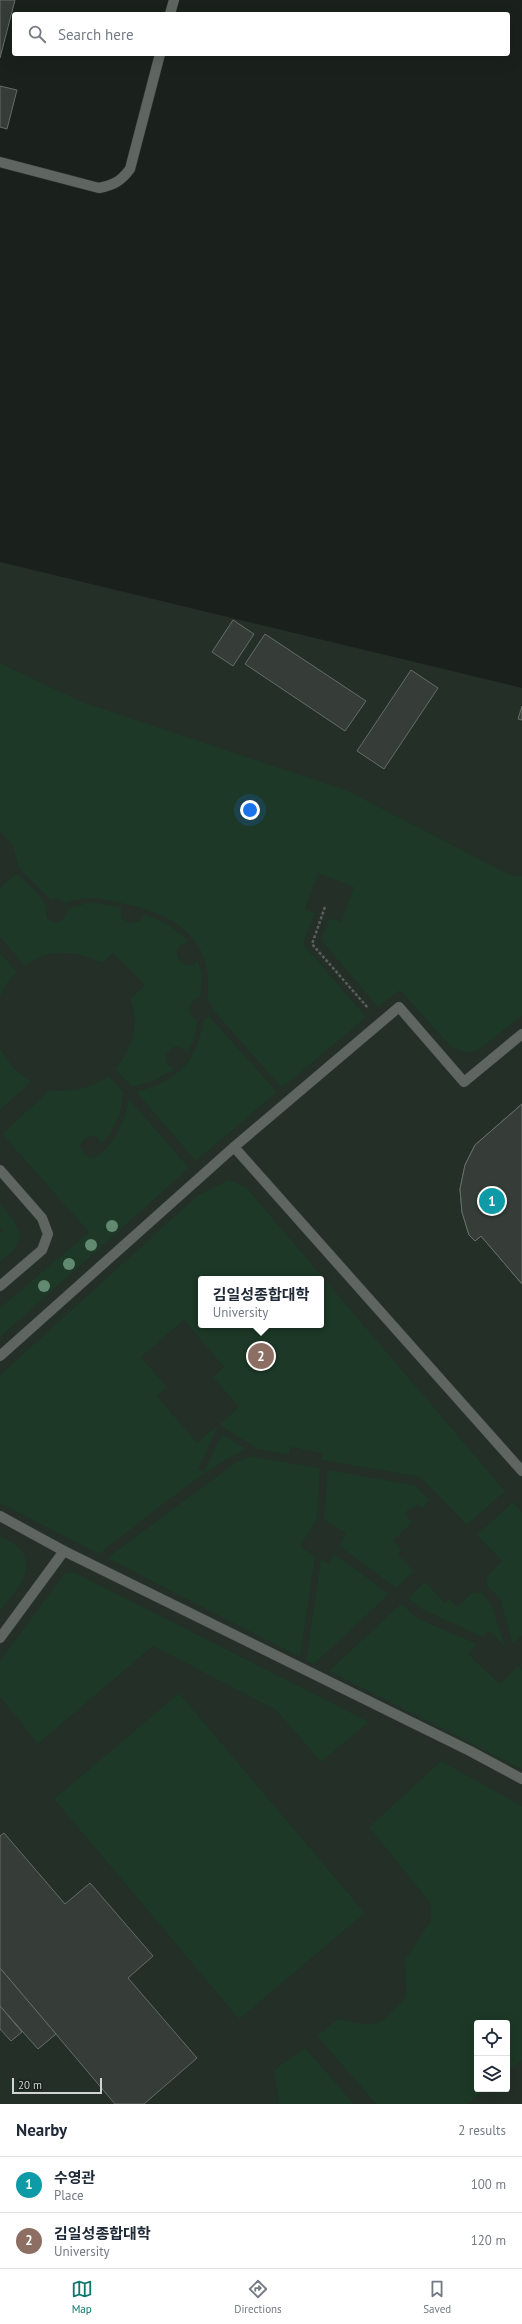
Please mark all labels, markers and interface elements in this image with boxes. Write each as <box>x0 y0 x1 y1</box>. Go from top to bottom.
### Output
search box <box>12 12 510 56</box>
icon: search <box>26 23 48 45</box>
text: Search here <box>58 25 134 44</box>
your location <box>240 800 260 820</box>
pin: 1 <box>479 1186 505 1216</box>
popup <box>198 1276 324 1328</box>
text: 김일성종합대학 <box>213 1285 309 1304</box>
text: University <box>213 1304 268 1321</box>
pin: 2 <box>248 1341 274 1371</box>
map controls <box>474 2020 510 2092</box>
button: locate <box>474 2020 510 2056</box>
button: layers <box>474 2056 510 2092</box>
scale bar <box>12 2076 102 2095</box>
text: 20 m <box>18 2078 42 2092</box>
text: Nearby <box>16 2119 67 2141</box>
text: 2 results <box>458 2122 506 2139</box>
text: 수영관 <box>54 2168 95 2187</box>
text: 1 <box>25 2176 33 2193</box>
text: 100 m <box>471 2176 506 2193</box>
text: Place <box>54 2187 84 2204</box>
text: 김일성종합대학 <box>54 2224 151 2243</box>
text: 2 <box>25 2232 33 2249</box>
text: 120 m <box>471 2232 506 2249</box>
text: University <box>54 2243 110 2260</box>
tab: Map <box>71 2278 93 2316</box>
tab: Directions <box>234 2278 282 2316</box>
tab: Saved <box>423 2278 451 2316</box>

